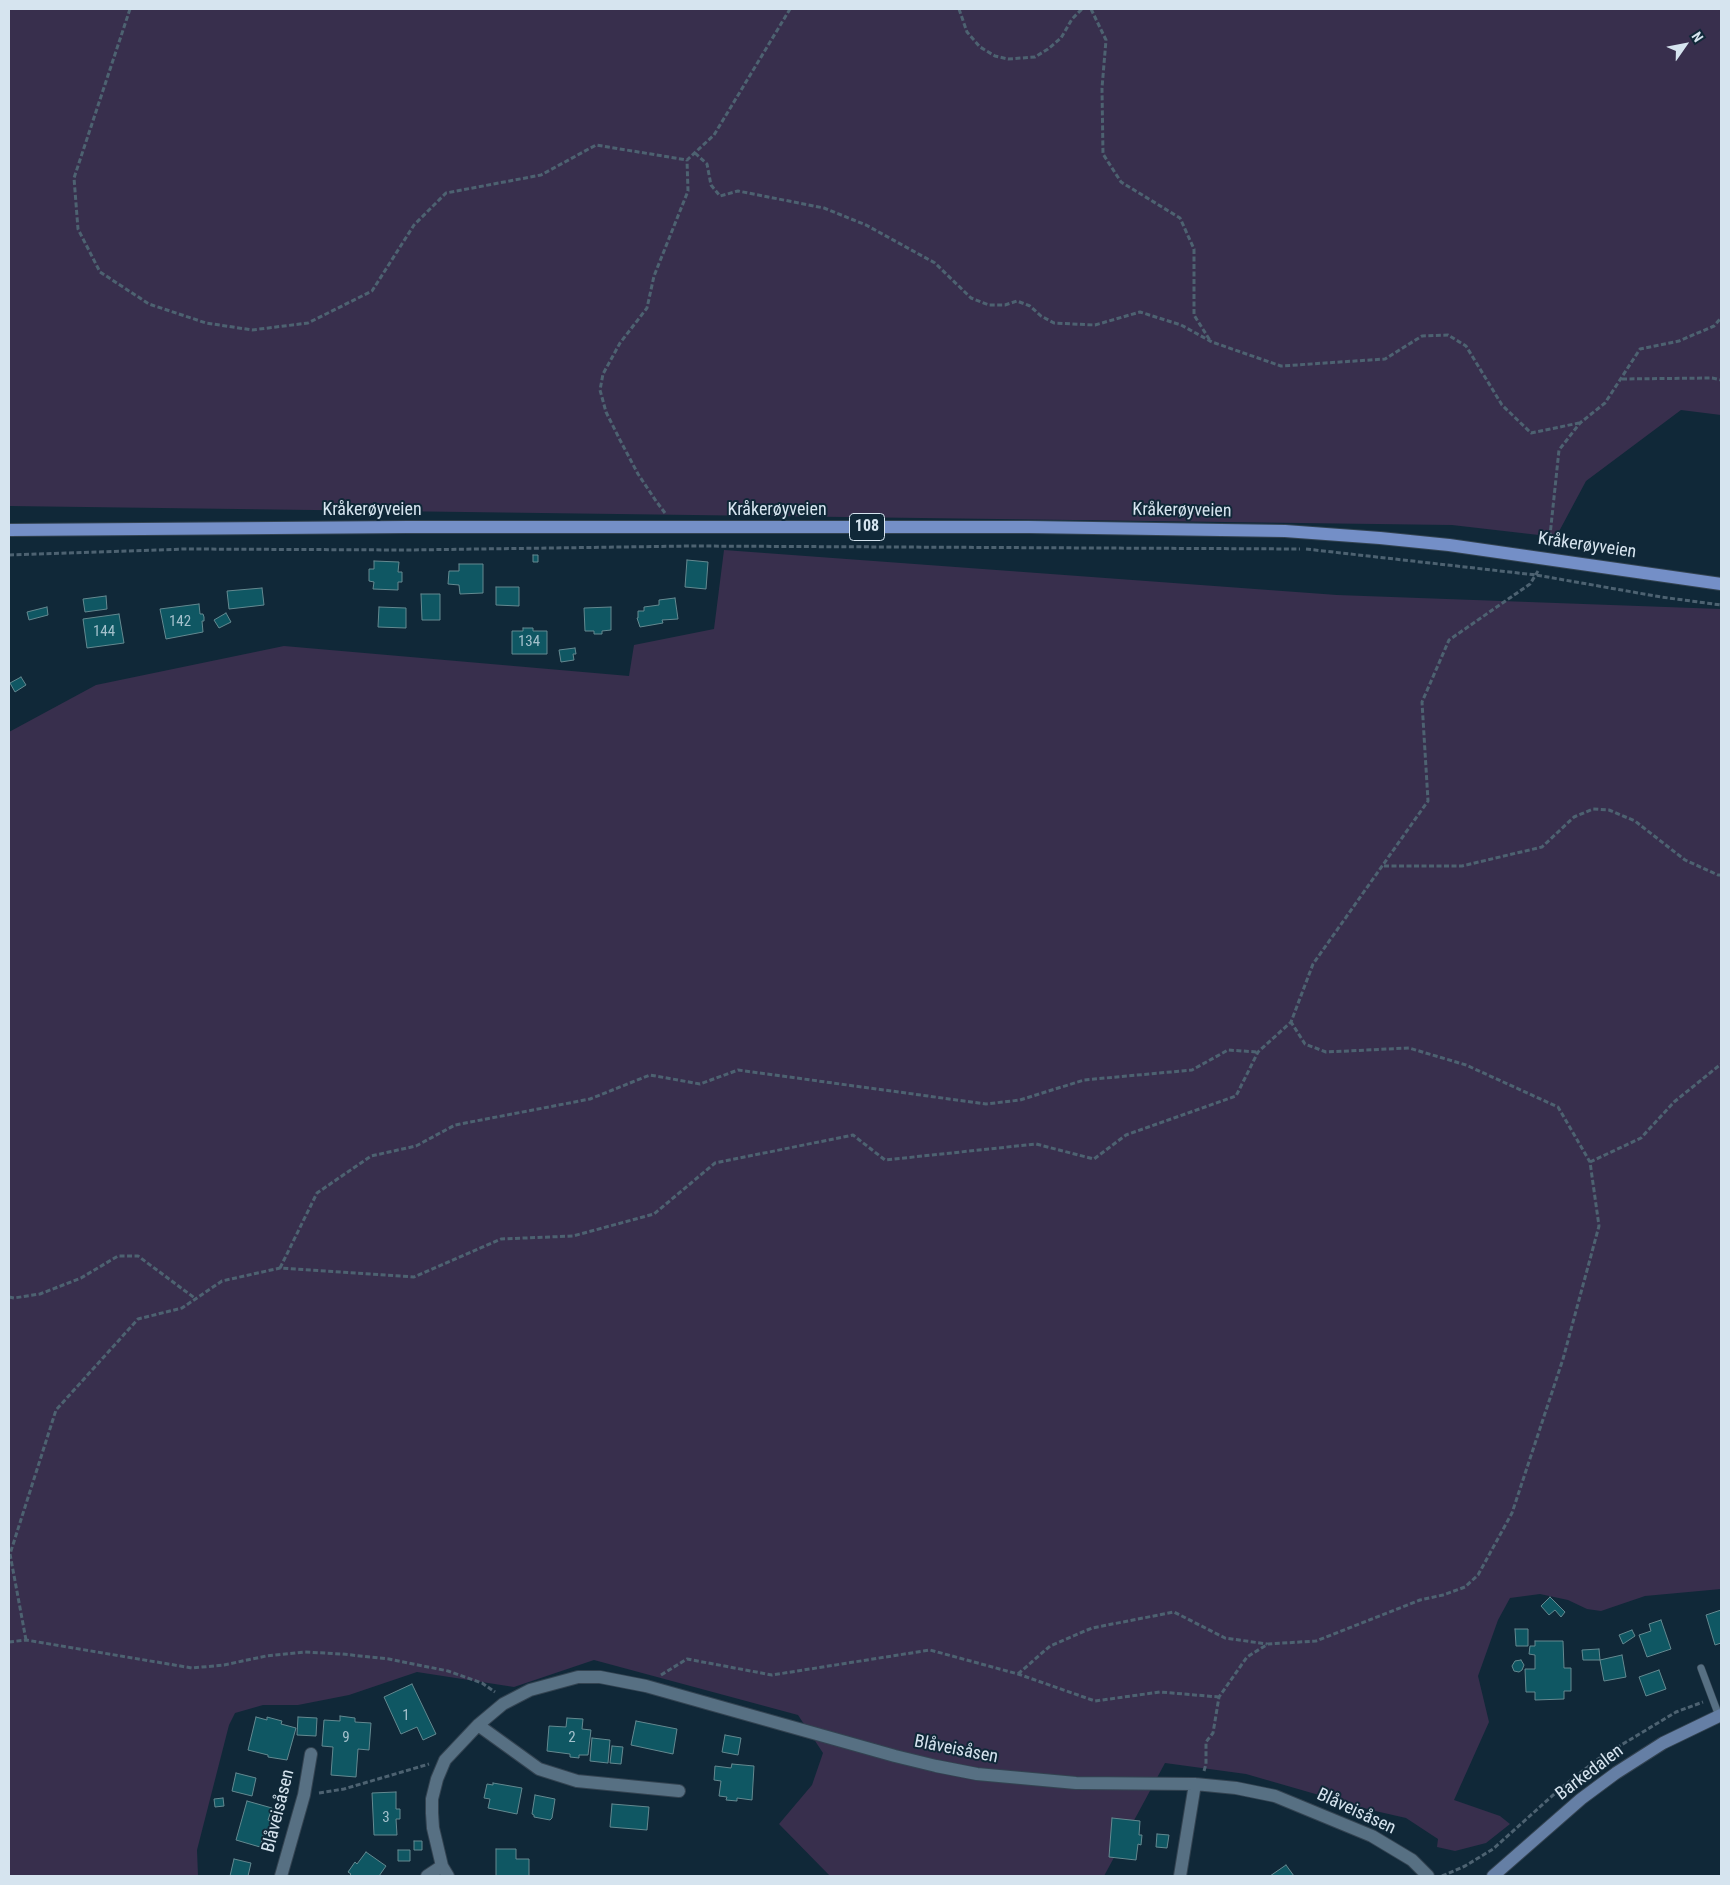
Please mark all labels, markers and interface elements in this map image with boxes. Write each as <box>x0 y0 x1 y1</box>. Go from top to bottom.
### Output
north arrow <box>1660 20 1710 70</box>
text: N <box>1689 29 1707 45</box>
street label: Kråkerøyveien <box>322 499 422 521</box>
street label: Kråkerøyveien <box>727 499 827 521</box>
street label: Kråkerøyveien <box>1132 499 1232 523</box>
road number: 108 <box>850 514 884 540</box>
street label: Kråkerøyveien <box>1536 528 1638 564</box>
house number: 142 <box>169 613 191 631</box>
house number: 144 <box>93 623 115 641</box>
house number: 134 <box>518 633 540 651</box>
house number: 1 <box>402 1707 410 1725</box>
house number: 9 <box>342 1729 350 1747</box>
house number: 2 <box>568 1729 576 1747</box>
street label: Blåveisåsen <box>912 1731 1000 1769</box>
street label: Barkedalen <box>1552 1741 1628 1805</box>
street label: Blåveisåsen <box>258 1767 300 1855</box>
street label: Blåveisåsen <box>1313 1784 1399 1840</box>
house number: 3 <box>382 1809 390 1827</box>

